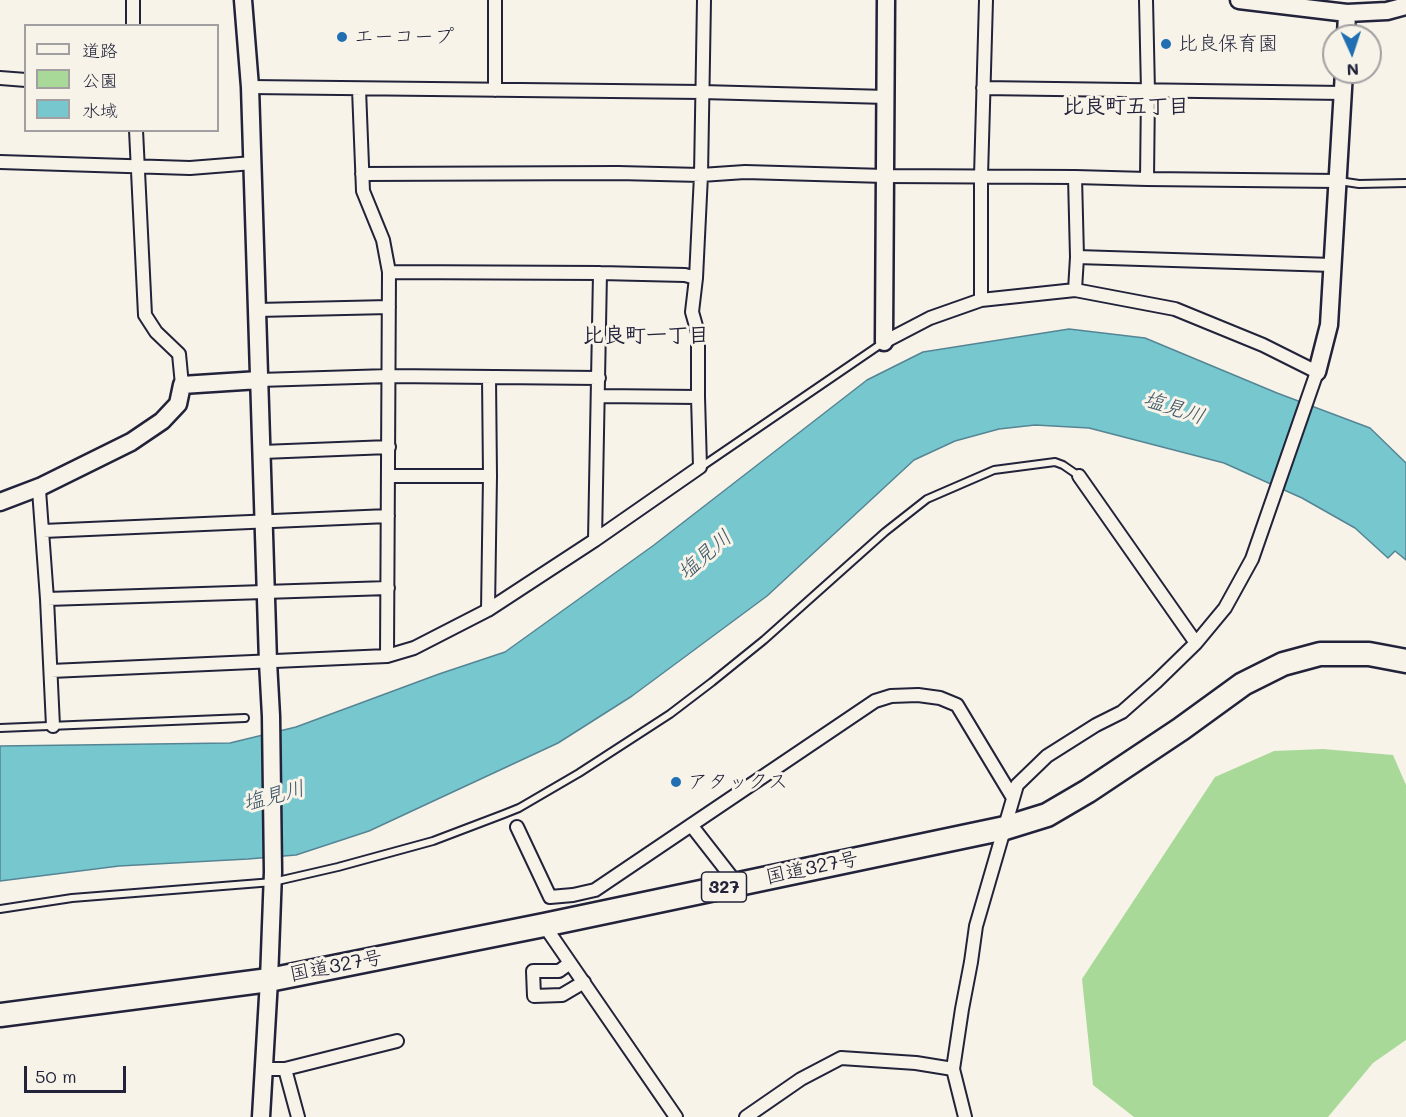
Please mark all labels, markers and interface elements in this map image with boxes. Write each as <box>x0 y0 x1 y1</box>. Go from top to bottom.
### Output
legend <box>24 24 219 132</box>
north arrow <box>1322 24 1382 84</box>
place label: エーコープ <box>354 25 454 49</box>
marker: エーコープ <box>335 30 349 44</box>
place label: 比良保育園 <box>1178 32 1278 56</box>
marker: 比良保育園 <box>1159 37 1173 51</box>
text: 道路 <box>82 38 118 62</box>
text: N <box>1346 60 1359 81</box>
text: 公園 <box>82 68 118 92</box>
district label: 比良町五丁目 <box>1063 94 1189 120</box>
text: 水域 <box>82 98 118 122</box>
district label: 比良町一丁目 <box>583 323 709 349</box>
water label: 塩見川 <box>1140 386 1208 430</box>
water label: 塩見川 <box>673 525 737 585</box>
place label: アタックス <box>688 770 788 794</box>
marker: アタックス <box>669 775 683 789</box>
water label: 塩見川 <box>240 776 308 816</box>
street label: 国道327号 <box>764 846 860 890</box>
road number: 327 <box>702 872 746 902</box>
street label: 国道327号 <box>288 945 384 987</box>
scale bar <box>27 1054 129 1092</box>
text: 50 m <box>35 1064 77 1088</box>

